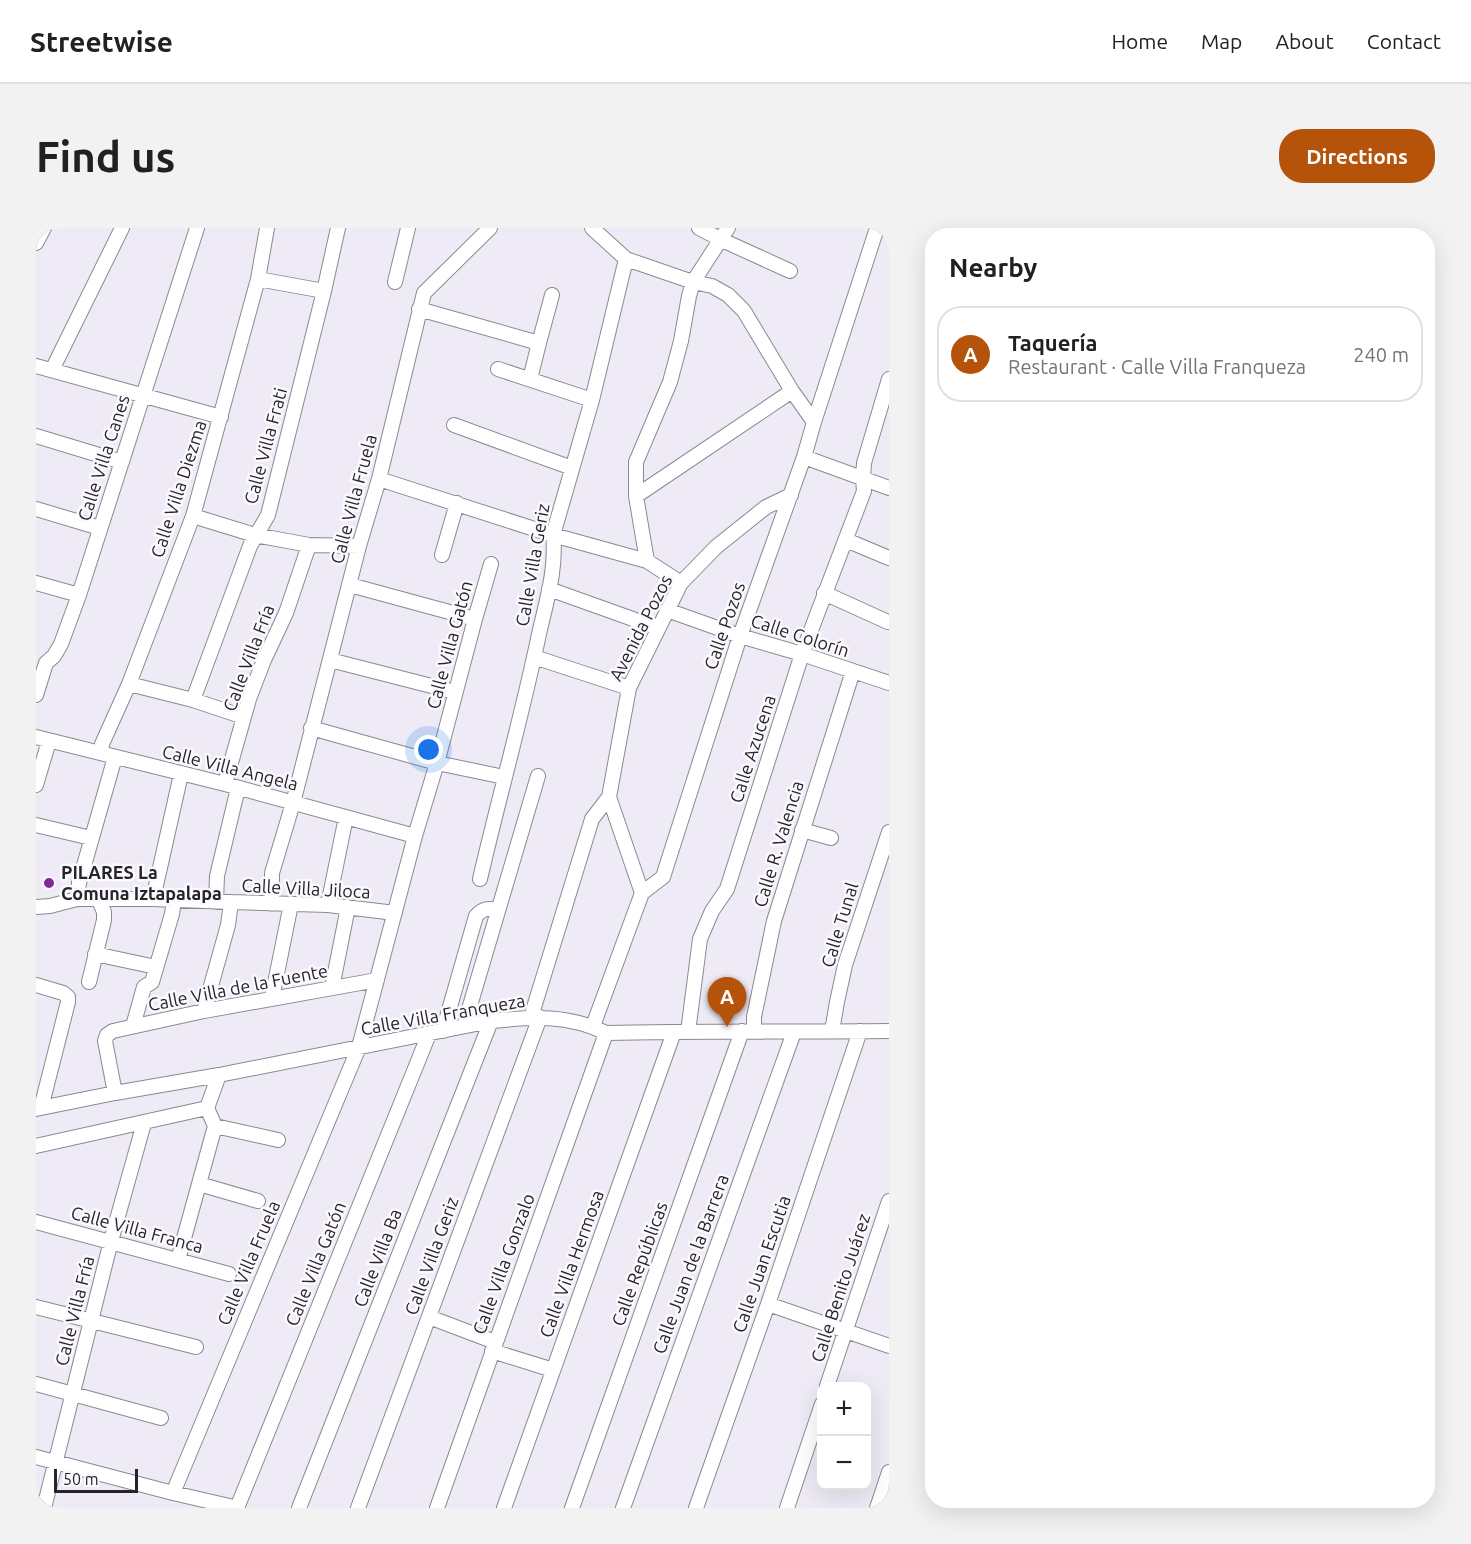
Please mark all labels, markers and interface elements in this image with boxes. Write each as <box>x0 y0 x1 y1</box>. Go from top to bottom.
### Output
text: Streetwise <box>30 26 173 57</box>
text: Home <box>1111 29 1168 53</box>
text: Map <box>1201 29 1242 53</box>
text: About <box>1275 29 1334 53</box>
text: Contact <box>1367 29 1441 53</box>
button: Directions <box>1279 129 1435 183</box>
text: Find us <box>36 133 175 180</box>
text: Nearby <box>949 253 1037 282</box>
text: Taquería <box>1008 330 1098 355</box>
text: A <box>963 343 978 366</box>
text: 240 m <box>1353 343 1409 366</box>
text: Restaurant · Calle Villa Franqueza <box>1008 355 1306 378</box>
street label: Calle Villa Frati <box>240 385 290 506</box>
street label: Calle Villa Canes <box>73 392 133 523</box>
street label: Calle Villa Diezma <box>146 418 210 560</box>
street label: Calle Villa Fruela <box>326 432 380 566</box>
street label: Calle Villa Geriz <box>511 502 553 628</box>
street label: Avenida Pozos <box>605 571 675 684</box>
street label: Calle Villa Gatón <box>422 578 476 711</box>
street label: Calle Pozos <box>700 579 748 672</box>
street label: Calle Villa Fría <box>219 601 278 714</box>
street label: Calle Colorín <box>749 610 852 660</box>
street label: Calle Azucena <box>725 692 779 805</box>
your location <box>414 735 443 764</box>
street label: Calle Villa Angela <box>160 740 300 794</box>
street label: Calle R. Valencia <box>749 778 807 909</box>
place label: PILARES La Comuna Iztapalapa <box>61 862 222 903</box>
street label: Calle Villa Jiloca <box>241 875 371 901</box>
marker: PILARES La Comuna Iztapalapa <box>42 876 56 890</box>
street label: Calle Tunal <box>817 880 862 970</box>
street label: Calle Villa de la Fuente <box>146 960 329 1014</box>
pin: A <box>708 978 746 1027</box>
street label: Calle Villa Franqueza <box>359 990 527 1038</box>
street label: Calle Juan de la Barrera <box>648 1171 732 1356</box>
street label: Calle Villa Hermosa <box>535 1187 607 1340</box>
street label: Calle Villa Gonzalo <box>468 1190 538 1337</box>
street label: Calle Juan Escutia <box>728 1192 794 1335</box>
street label: Calle Villa Geriz <box>400 1194 462 1318</box>
street label: Calle Villa Fruela <box>213 1197 283 1328</box>
street label: Calle Villa Gatón <box>281 1199 349 1329</box>
street label: Calle Repúblicas <box>607 1199 671 1328</box>
street label: Calle Villa Franca <box>69 1202 206 1256</box>
street label: Calle Villa Ba <box>349 1206 405 1310</box>
street label: Calle Benito Juárez <box>807 1211 873 1364</box>
street label: Calle Villa Fría <box>51 1254 97 1368</box>
map controls <box>817 1382 871 1490</box>
button: + <box>817 1382 871 1436</box>
button: − <box>817 1436 871 1490</box>
scale bar <box>54 1466 138 1494</box>
text: 50 m <box>63 1470 99 1488</box>

